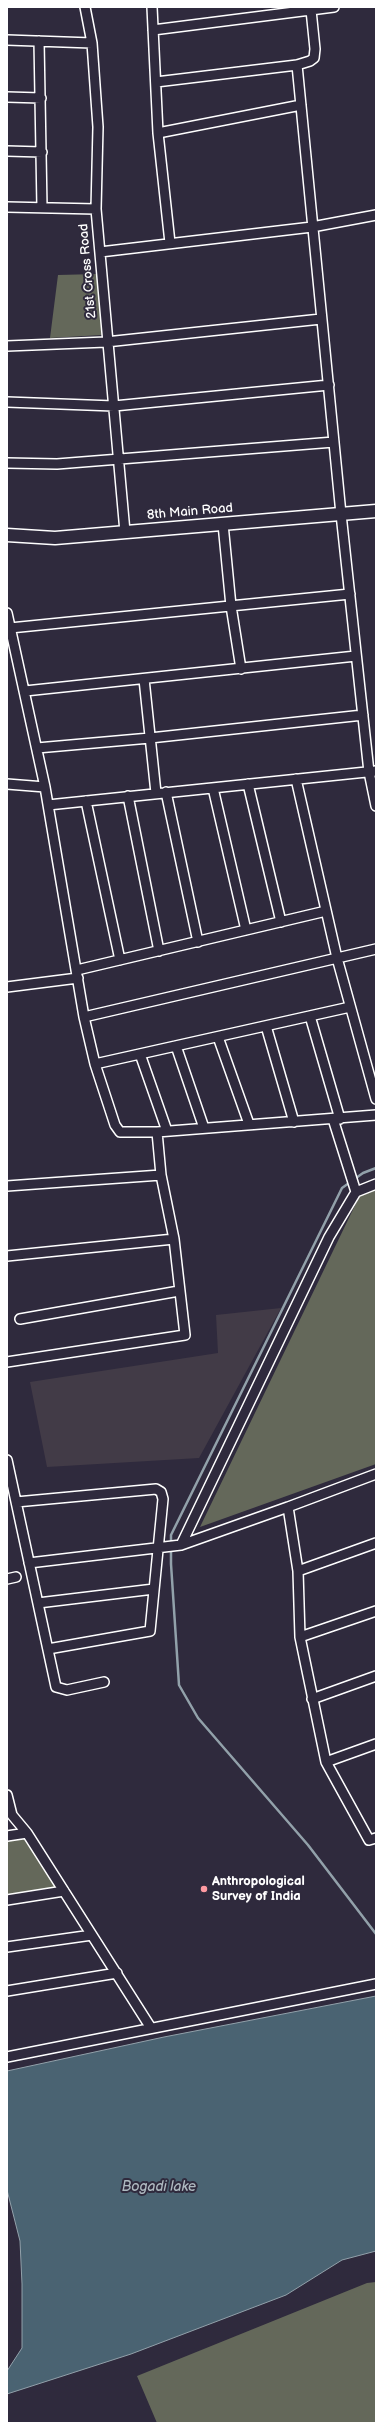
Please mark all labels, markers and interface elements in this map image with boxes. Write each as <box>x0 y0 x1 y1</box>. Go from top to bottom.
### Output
street label: 21st Cross Road <box>76 223 100 319</box>
street label: 8th Main Road <box>146 500 234 524</box>
place label: Anthropological Survey of India <box>212 1874 305 1905</box>
marker: Anthropological Survey of India <box>199 1884 209 1894</box>
water label: Bogadi lake <box>122 2179 196 2195</box>

